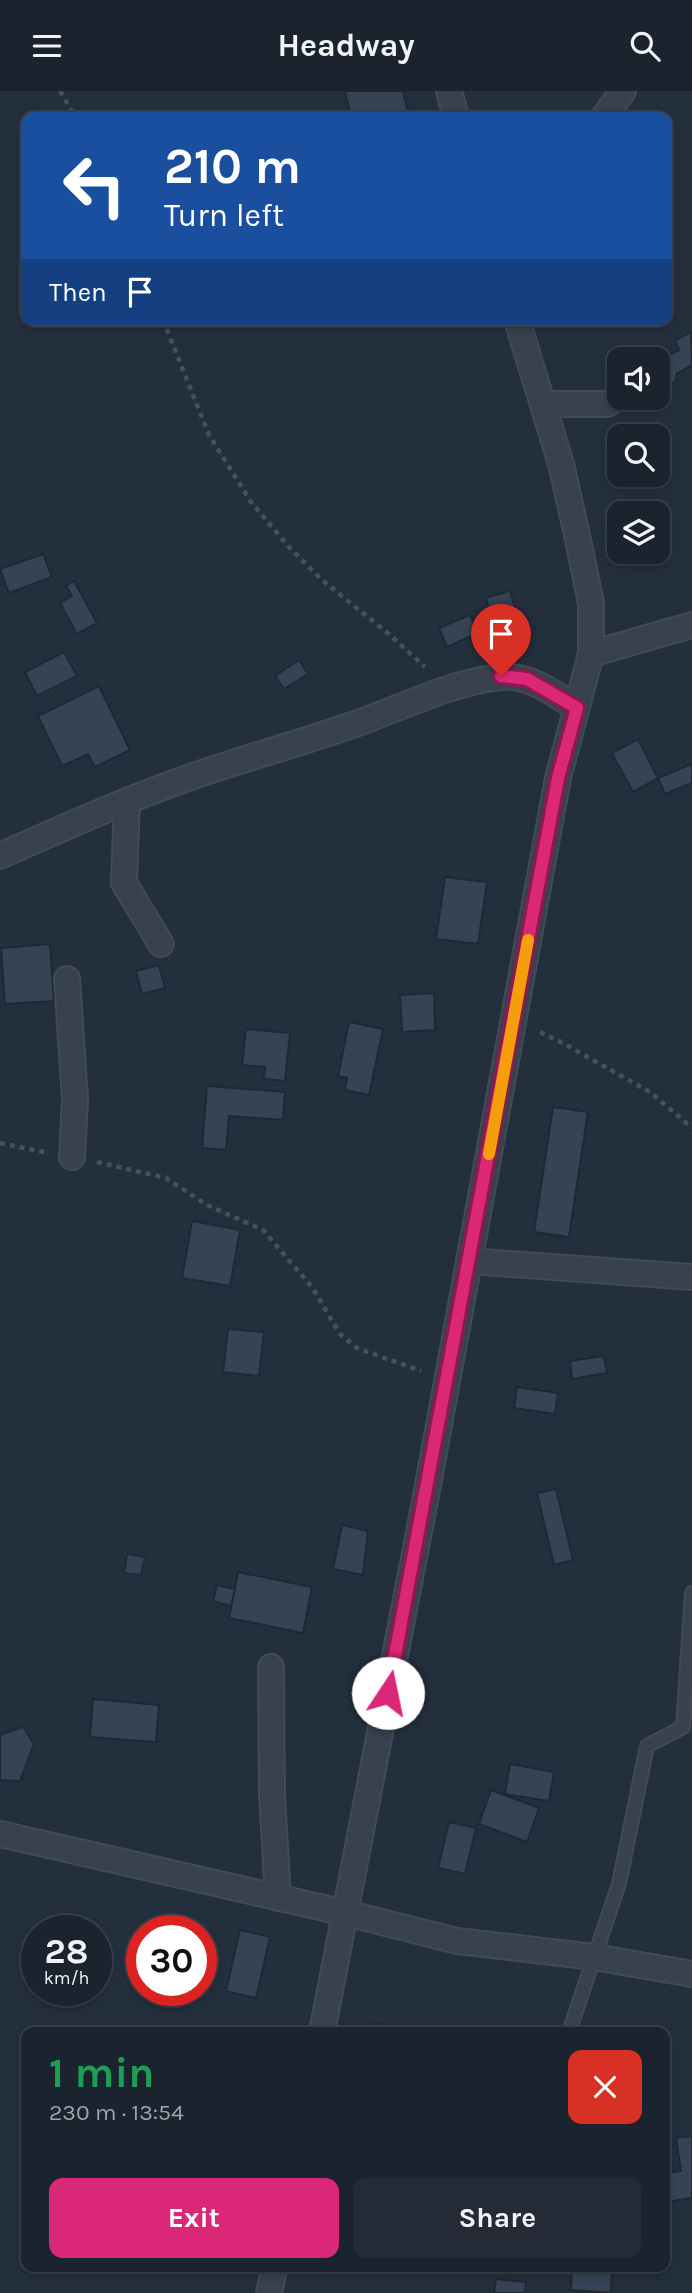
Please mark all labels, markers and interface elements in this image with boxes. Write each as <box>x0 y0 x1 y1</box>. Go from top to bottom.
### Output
icon: menu <box>28 27 66 65</box>
text: Headway <box>278 27 415 64</box>
icon: search <box>626 27 664 65</box>
text: 210 m <box>164 138 301 195</box>
icon: left <box>49 140 140 231</box>
text: Turn left <box>164 197 284 234</box>
icon: arrive <box>121 273 159 311</box>
text: Then <box>49 277 107 308</box>
map controls <box>607 347 670 564</box>
button: sound <box>607 347 670 410</box>
button: search <box>607 424 670 487</box>
button: layers <box>607 501 670 564</box>
pin <box>471 604 531 676</box>
icon: arrive <box>482 615 520 653</box>
position arrow <box>351 1656 425 1730</box>
speed limit sign: 30 <box>126 1915 217 2006</box>
text: 28 <box>45 1931 88 1972</box>
text: km/h <box>44 1967 89 1989</box>
text: 1 min <box>49 2048 154 2098</box>
button: close <box>568 2050 642 2124</box>
text: 230 m · 13:54 <box>49 2099 184 2126</box>
button: Exit <box>49 2178 339 2258</box>
button: Share <box>353 2178 642 2258</box>

